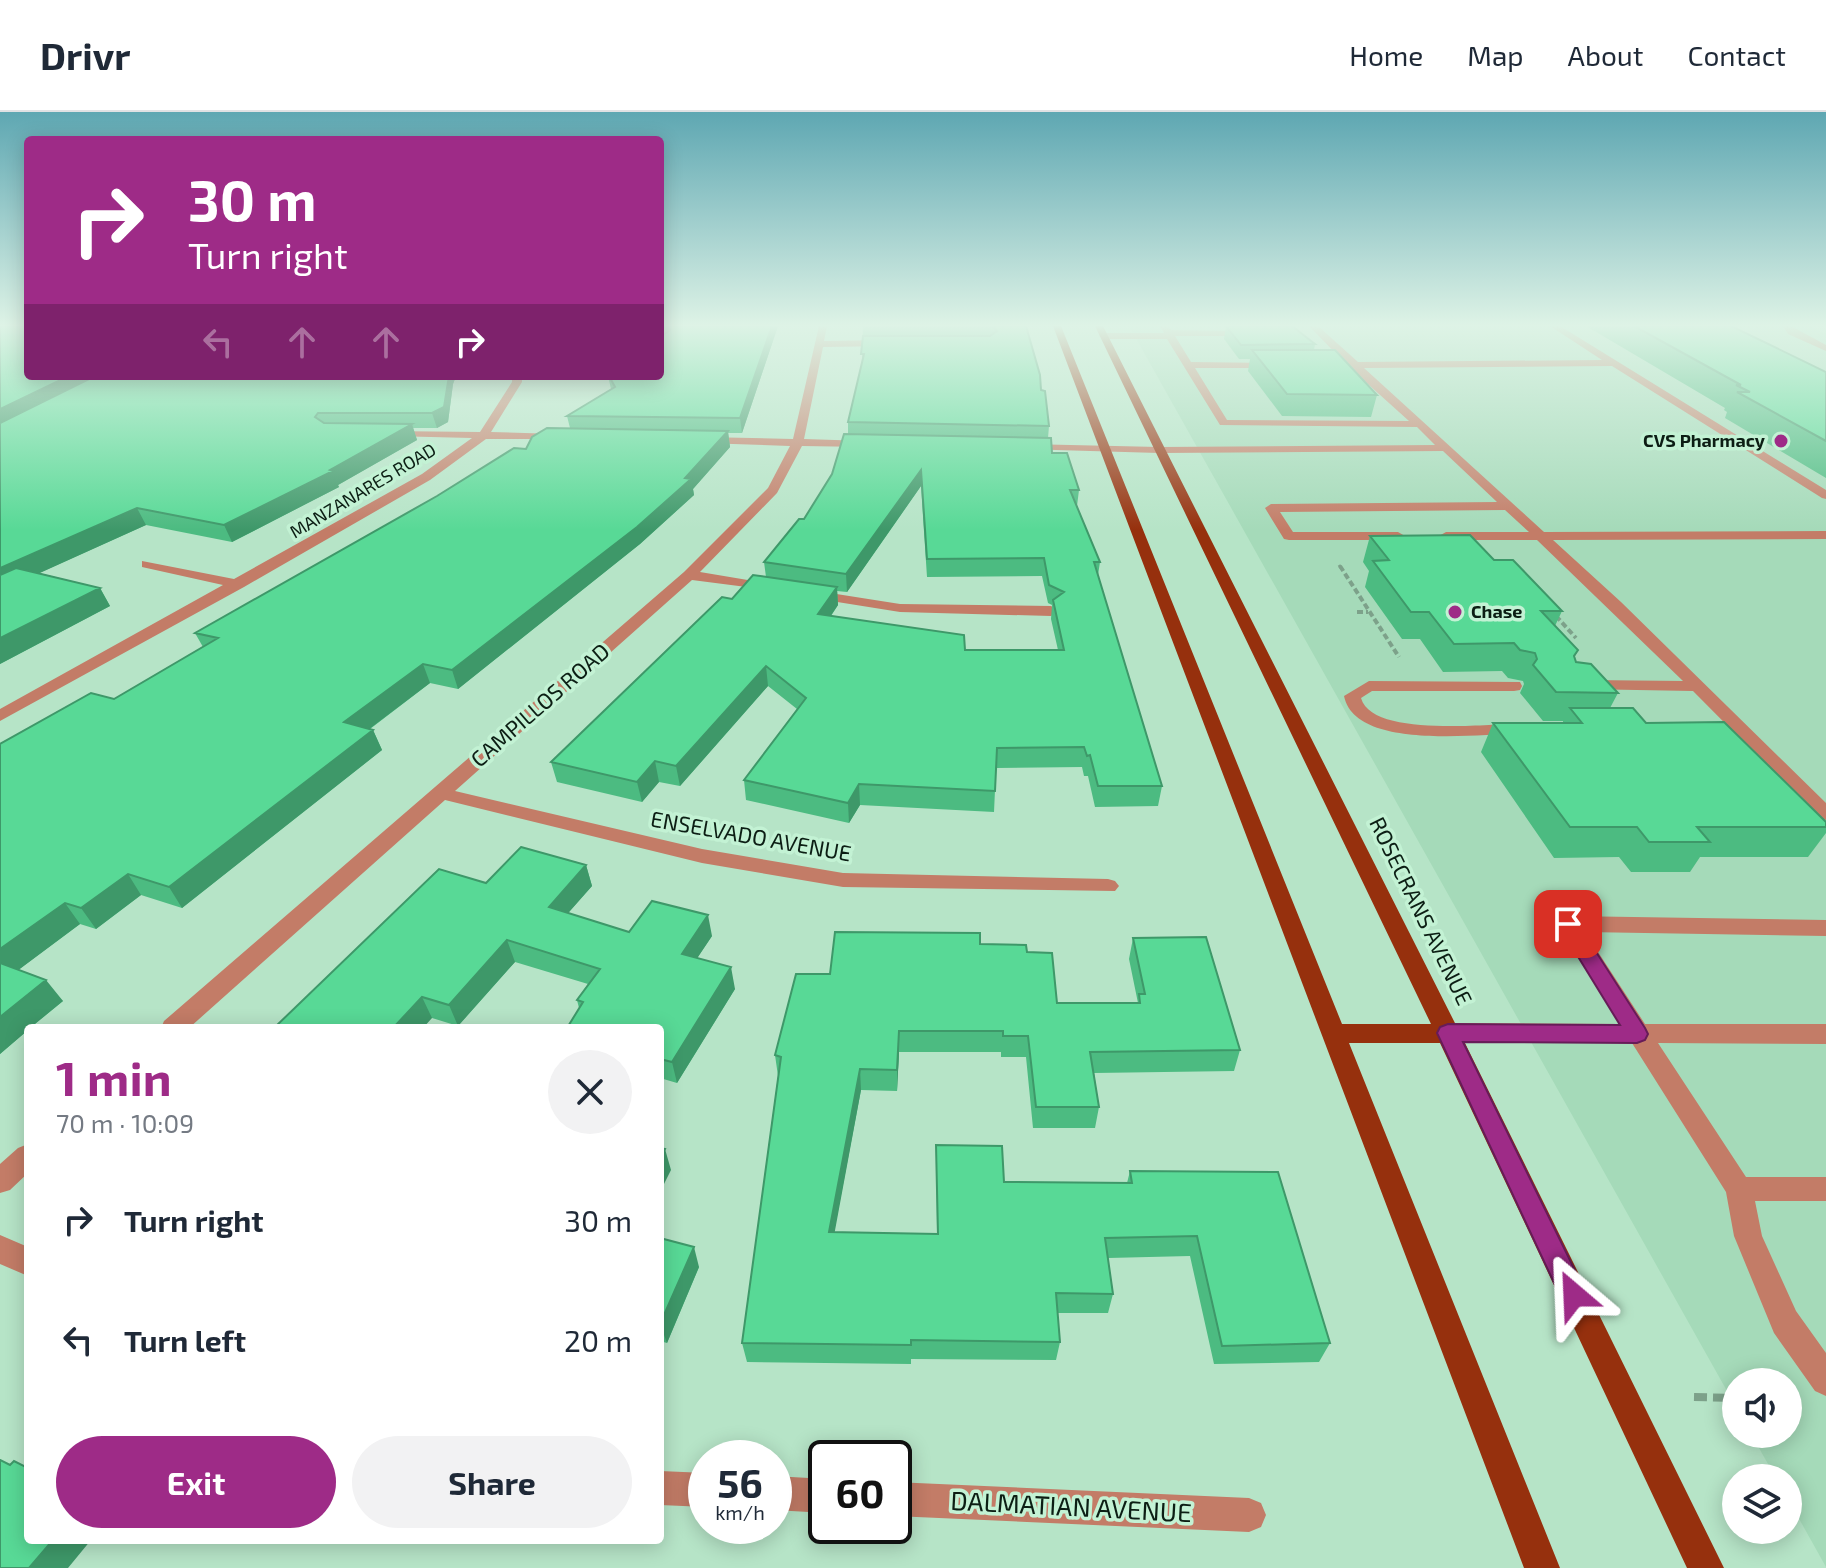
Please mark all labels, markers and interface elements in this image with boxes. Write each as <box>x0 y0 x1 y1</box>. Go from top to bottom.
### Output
text: Drivr <box>40 32 130 78</box>
text: Home <box>1349 38 1423 72</box>
text: Map <box>1467 38 1524 72</box>
text: About <box>1568 38 1643 72</box>
text: Contact <box>1687 38 1786 72</box>
text: 30 m <box>188 165 317 232</box>
icon: right <box>56 168 160 272</box>
text: Turn right <box>188 233 348 276</box>
icon: left <box>196 320 240 364</box>
icon: ahead <box>280 320 324 364</box>
icon: ahead <box>364 320 408 364</box>
icon: right <box>448 320 492 364</box>
place label: CVS Pharmacy <box>1643 429 1766 451</box>
marker: CVS Pharmacy <box>1772 432 1790 450</box>
street label: MANZANARES ROAD <box>285 438 440 542</box>
place label: Chase <box>1471 600 1522 622</box>
marker: Chase <box>1446 603 1464 621</box>
street label: CAMPILLOS ROAD <box>465 637 614 771</box>
street label: ENSELVADO AVENUE <box>649 805 853 865</box>
street label: ROSECRANS AVENUE <box>1365 812 1479 1009</box>
pin <box>1534 890 1602 958</box>
icon: arrive <box>1546 902 1590 946</box>
text: 1 min <box>56 1048 172 1106</box>
button: close <box>548 1050 632 1134</box>
text: 70 m · 10:09 <box>56 1107 194 1138</box>
icon: right <box>56 1198 100 1242</box>
text: Turn right <box>124 1202 264 1238</box>
text: 30 m <box>564 1202 632 1238</box>
position arrow <box>1532 1253 1616 1337</box>
icon: left <box>56 1318 100 1362</box>
text: Turn left <box>124 1322 246 1358</box>
text: 20 m <box>564 1322 632 1358</box>
map controls <box>1722 1368 1802 1544</box>
button: sound <box>1722 1368 1802 1448</box>
button: Exit <box>56 1436 336 1528</box>
button: Share <box>352 1436 632 1528</box>
speed limit sign: 60 <box>808 1440 912 1544</box>
text: 56 <box>717 1458 763 1506</box>
button: layers <box>1722 1464 1802 1544</box>
street label: DALMATIAN AVENUE <box>950 1484 1193 1527</box>
text: km/h <box>715 1500 765 1524</box>

